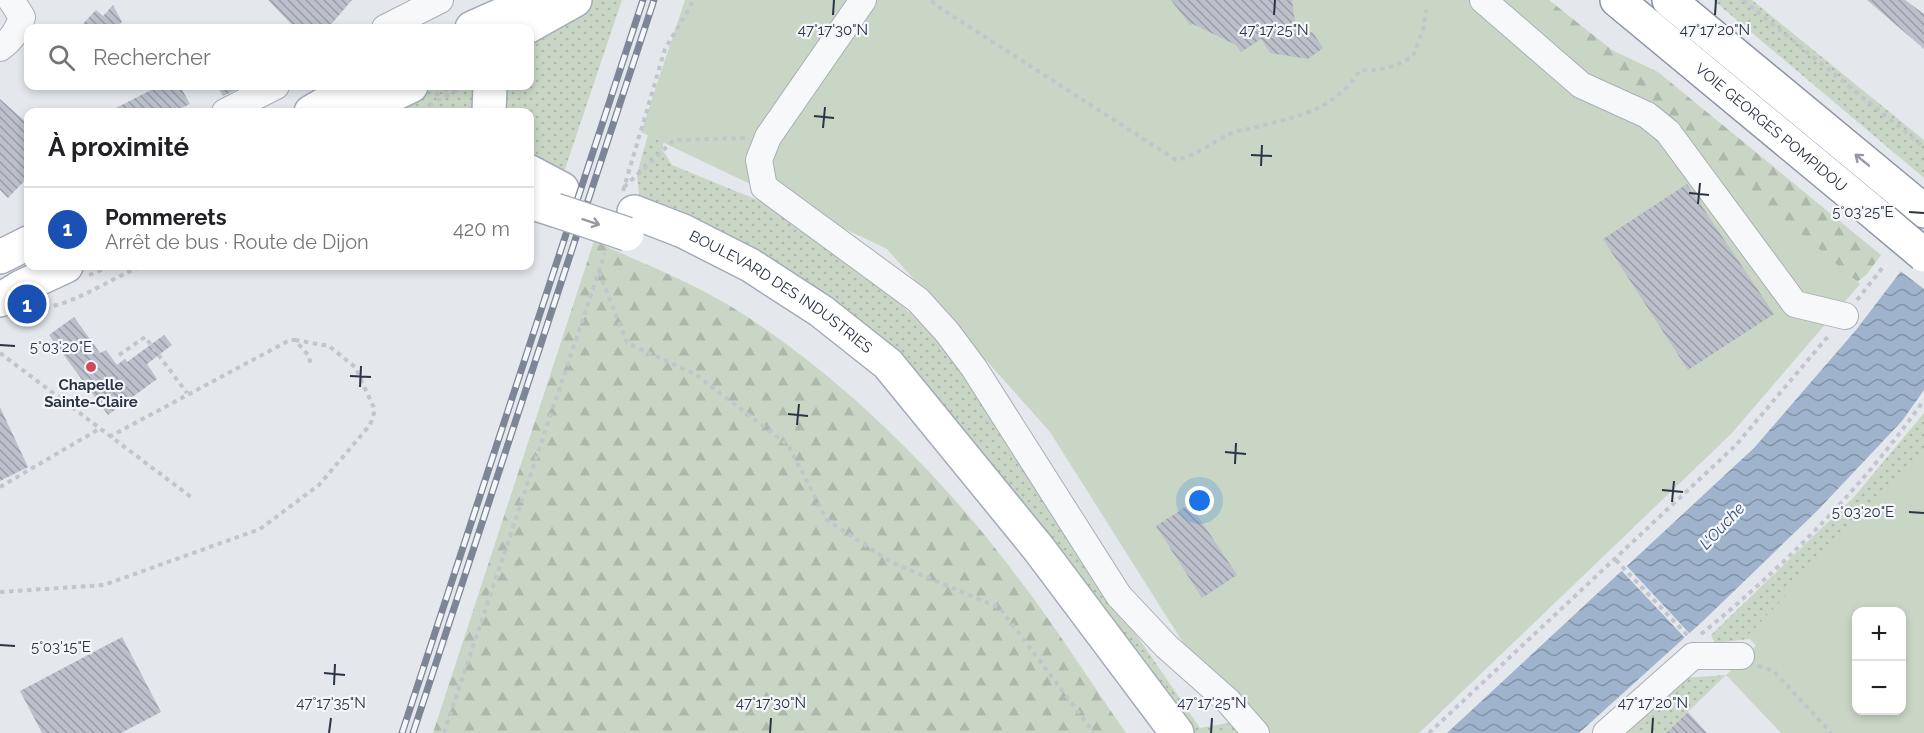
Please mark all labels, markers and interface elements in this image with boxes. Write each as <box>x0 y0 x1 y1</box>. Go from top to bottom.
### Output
text: 47°17'30"N <box>798 21 868 39</box>
text: 47°17'25"N <box>1239 21 1309 39</box>
text: 47°17'20"N <box>1680 21 1750 39</box>
search box <box>24 24 534 90</box>
icon: search <box>45 41 78 74</box>
text: Rechercher <box>93 44 211 70</box>
street label: VOIE GEORGES POMPIDOU <box>1692 60 1850 196</box>
text: À proximité <box>48 132 189 162</box>
one-way arrow <box>1855 154 1871 167</box>
text: 5°03'25"E <box>1832 203 1894 221</box>
text: Pommerets <box>105 204 227 230</box>
text: 1 <box>63 217 72 241</box>
text: 420 m <box>453 217 510 241</box>
one-way arrow <box>581 217 600 228</box>
street label: BOULEVARD DES INDUSTRIES <box>686 227 876 357</box>
text: Arrêt de bus · Route de Dijon <box>105 230 369 254</box>
pin: 1 <box>8 282 46 326</box>
text: 5°03'20"E <box>30 338 92 356</box>
marker: Chapelle Sainte-Claire <box>84 360 98 374</box>
place label: Chapelle Sainte-Claire <box>44 376 138 411</box>
your location <box>1185 486 1214 515</box>
water label: L'Ouche <box>1696 498 1749 553</box>
text: 5°03'20"E <box>1832 503 1894 521</box>
map controls <box>1852 607 1906 715</box>
button: + <box>1852 607 1906 661</box>
text: 5°03'15"E <box>31 638 91 656</box>
button: − <box>1852 661 1906 715</box>
text: 47°17'35"N <box>296 694 366 712</box>
text: 47°17'30"N <box>736 694 806 712</box>
text: 47°17'25"N <box>1177 694 1247 712</box>
text: 47°17'20"N <box>1618 694 1688 712</box>

